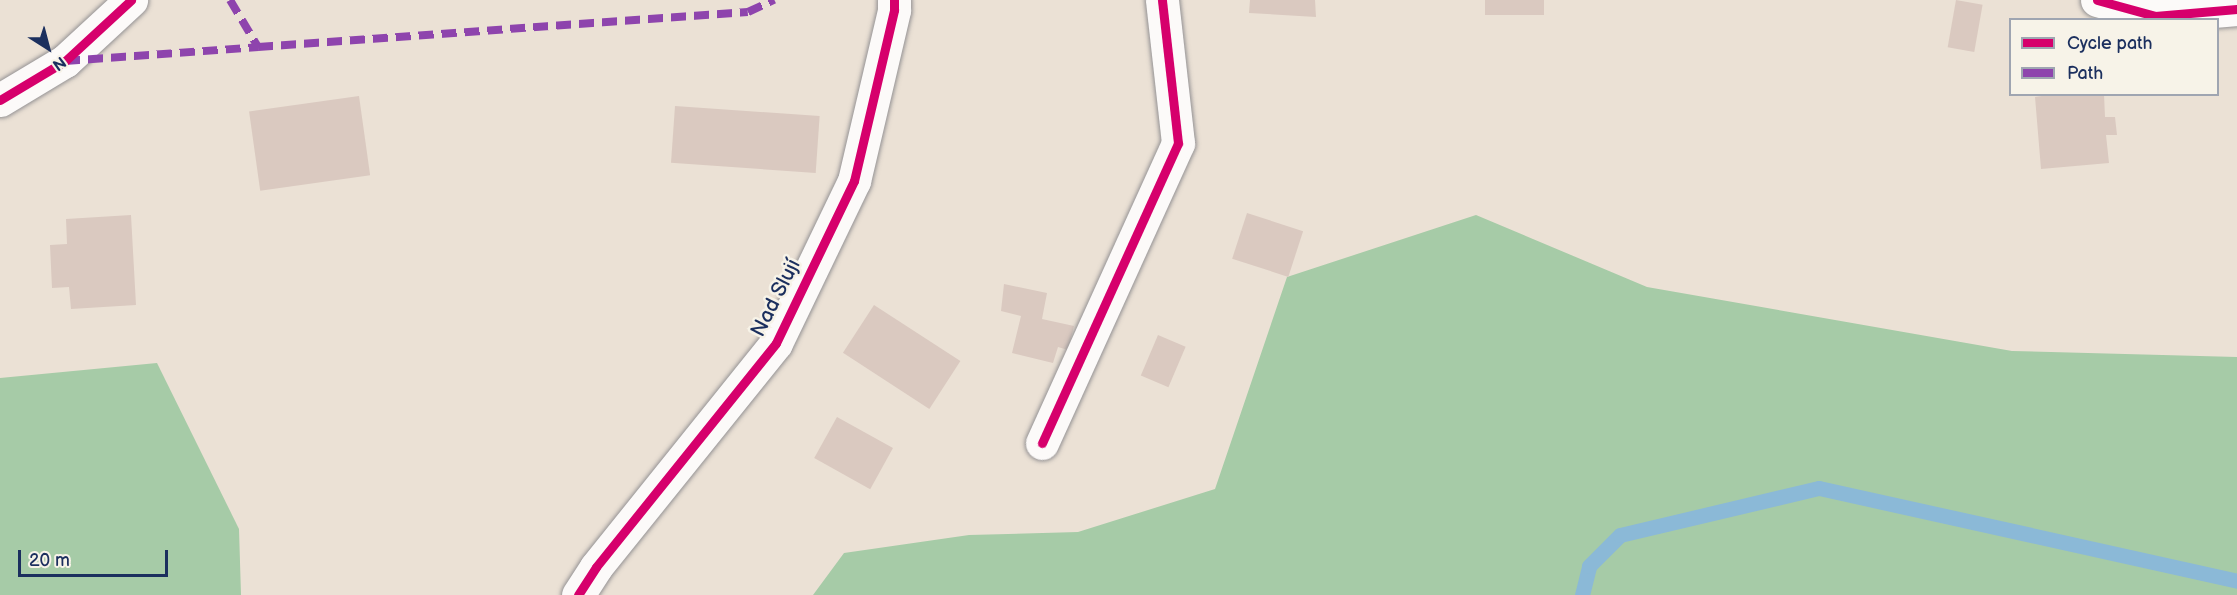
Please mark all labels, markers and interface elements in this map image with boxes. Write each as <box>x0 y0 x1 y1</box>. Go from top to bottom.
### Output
north arrow <box>18 18 78 78</box>
legend <box>2009 18 2219 96</box>
text: Cycle path <box>2067 33 2153 54</box>
text: N <box>48 52 69 74</box>
text: Path <box>2067 63 2103 84</box>
street label: Nad Slují <box>746 255 806 341</box>
scale bar <box>21 538 171 576</box>
text: 20 m <box>29 550 70 571</box>

